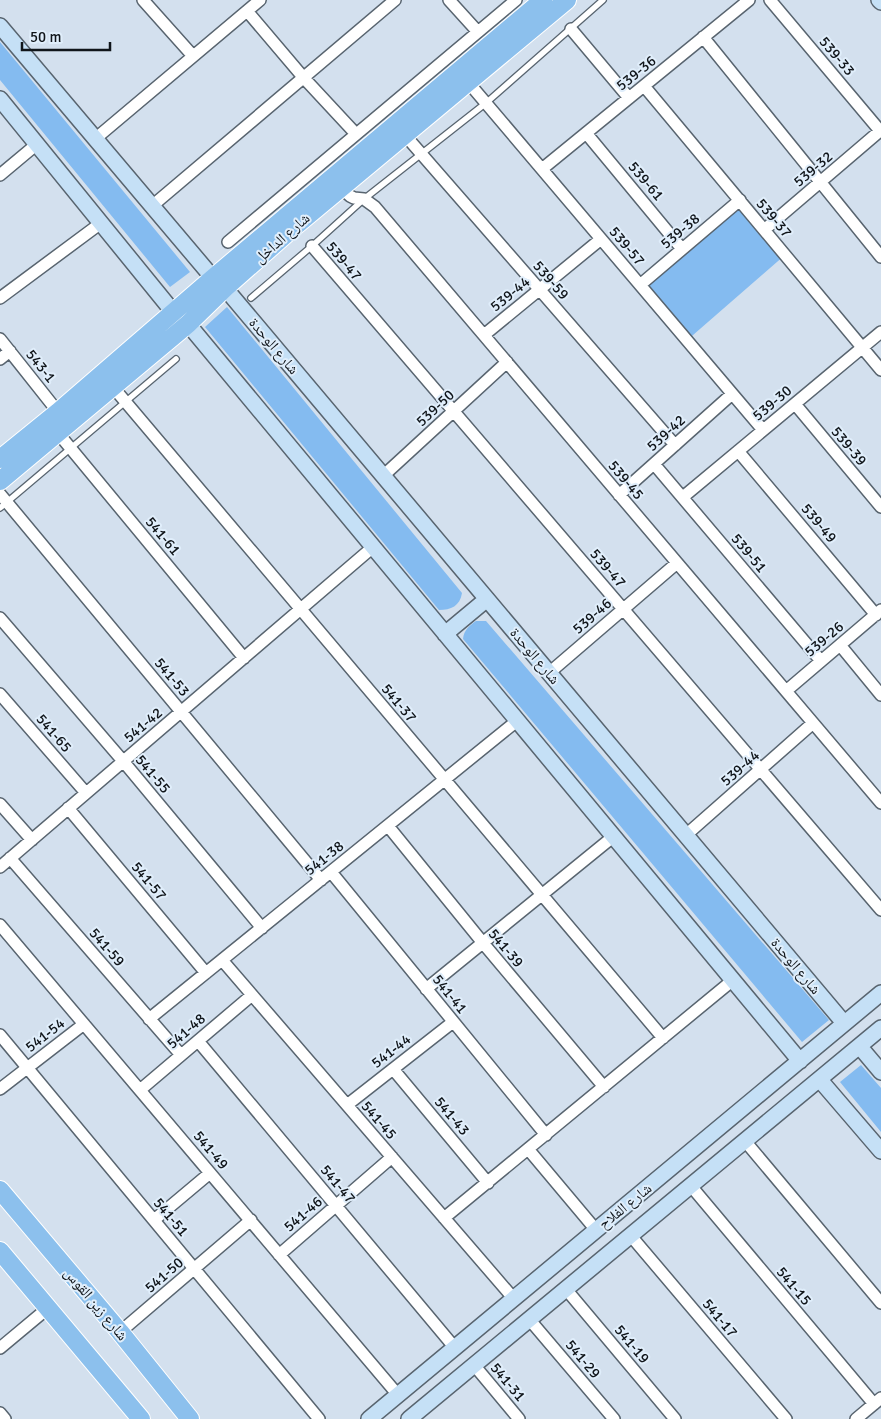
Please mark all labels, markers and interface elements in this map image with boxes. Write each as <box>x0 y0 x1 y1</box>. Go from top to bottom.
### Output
scale bar <box>22 20 110 52</box>
text: 50 m <box>30 28 61 46</box>
street label: 539-33 <box>815 33 859 79</box>
street label: 539-36 <box>613 52 659 94</box>
street label: 539-32 <box>790 147 836 191</box>
street label: 539-61 <box>624 158 668 204</box>
street label: 539-37 <box>752 195 796 241</box>
street label: شارع الداخل <box>251 209 314 268</box>
street label: 539-38 <box>657 209 703 253</box>
street label: 539-57 <box>605 223 649 269</box>
street label: 539-47 <box>322 238 366 284</box>
street label: 539-59 <box>529 257 573 303</box>
street label: 539-44 <box>487 273 533 315</box>
street label: شارع الوحدة <box>244 314 303 379</box>
street label: 543-1 <box>22 346 60 386</box>
street label: 539-30 <box>749 381 795 425</box>
street label: 539-50 <box>412 386 458 430</box>
street label: 539-42 <box>643 411 689 455</box>
street label: 539-39 <box>827 423 871 469</box>
street label: 539-45 <box>604 457 648 503</box>
street label: 539-49 <box>797 500 841 546</box>
street label: 541-61 <box>142 513 184 559</box>
street label: 539-51 <box>727 530 771 576</box>
street label: 539-47 <box>586 545 630 591</box>
street label: 539-46 <box>569 594 615 638</box>
street label: 539-26 <box>801 617 847 661</box>
street label: شارع الوحدة <box>505 624 564 689</box>
street label: 541-53 <box>151 654 193 700</box>
street label: 541-37 <box>378 680 420 726</box>
street label: 541-42 <box>120 704 166 746</box>
street label: 541-65 <box>32 710 76 756</box>
street label: 539-44 <box>717 746 763 790</box>
street label: 541-55 <box>132 751 174 797</box>
street label: 541-38 <box>301 837 347 879</box>
street label: 541-57 <box>128 858 170 904</box>
street label: 541-59 <box>85 924 129 970</box>
street label: 541-39 <box>485 925 527 971</box>
street label: شارع الوحدة <box>766 934 825 999</box>
street label: 541-41 <box>429 971 471 1017</box>
street label: 541-48 <box>163 1009 209 1053</box>
street label: 541-54 <box>22 1014 68 1056</box>
street label: 541-44 <box>368 1030 414 1072</box>
street label: 541-43 <box>431 1093 473 1139</box>
street label: 541-45 <box>357 1097 401 1143</box>
street label: 541-49 <box>190 1127 232 1173</box>
street label: 541-47 <box>317 1161 359 1207</box>
street label: شارع الفلاح <box>595 1179 656 1234</box>
street label: 541-46 <box>280 1192 326 1236</box>
street label: 541-51 <box>150 1194 192 1240</box>
street label: 541-50 <box>141 1253 187 1297</box>
street label: 541-15 <box>773 1263 815 1309</box>
street label: شارع زين القوس <box>60 1264 132 1345</box>
street label: 541-17 <box>699 1295 741 1341</box>
street label: 541-19 <box>611 1321 653 1367</box>
street label: 541-29 <box>562 1336 604 1382</box>
street label: 541-31 <box>487 1359 529 1405</box>

